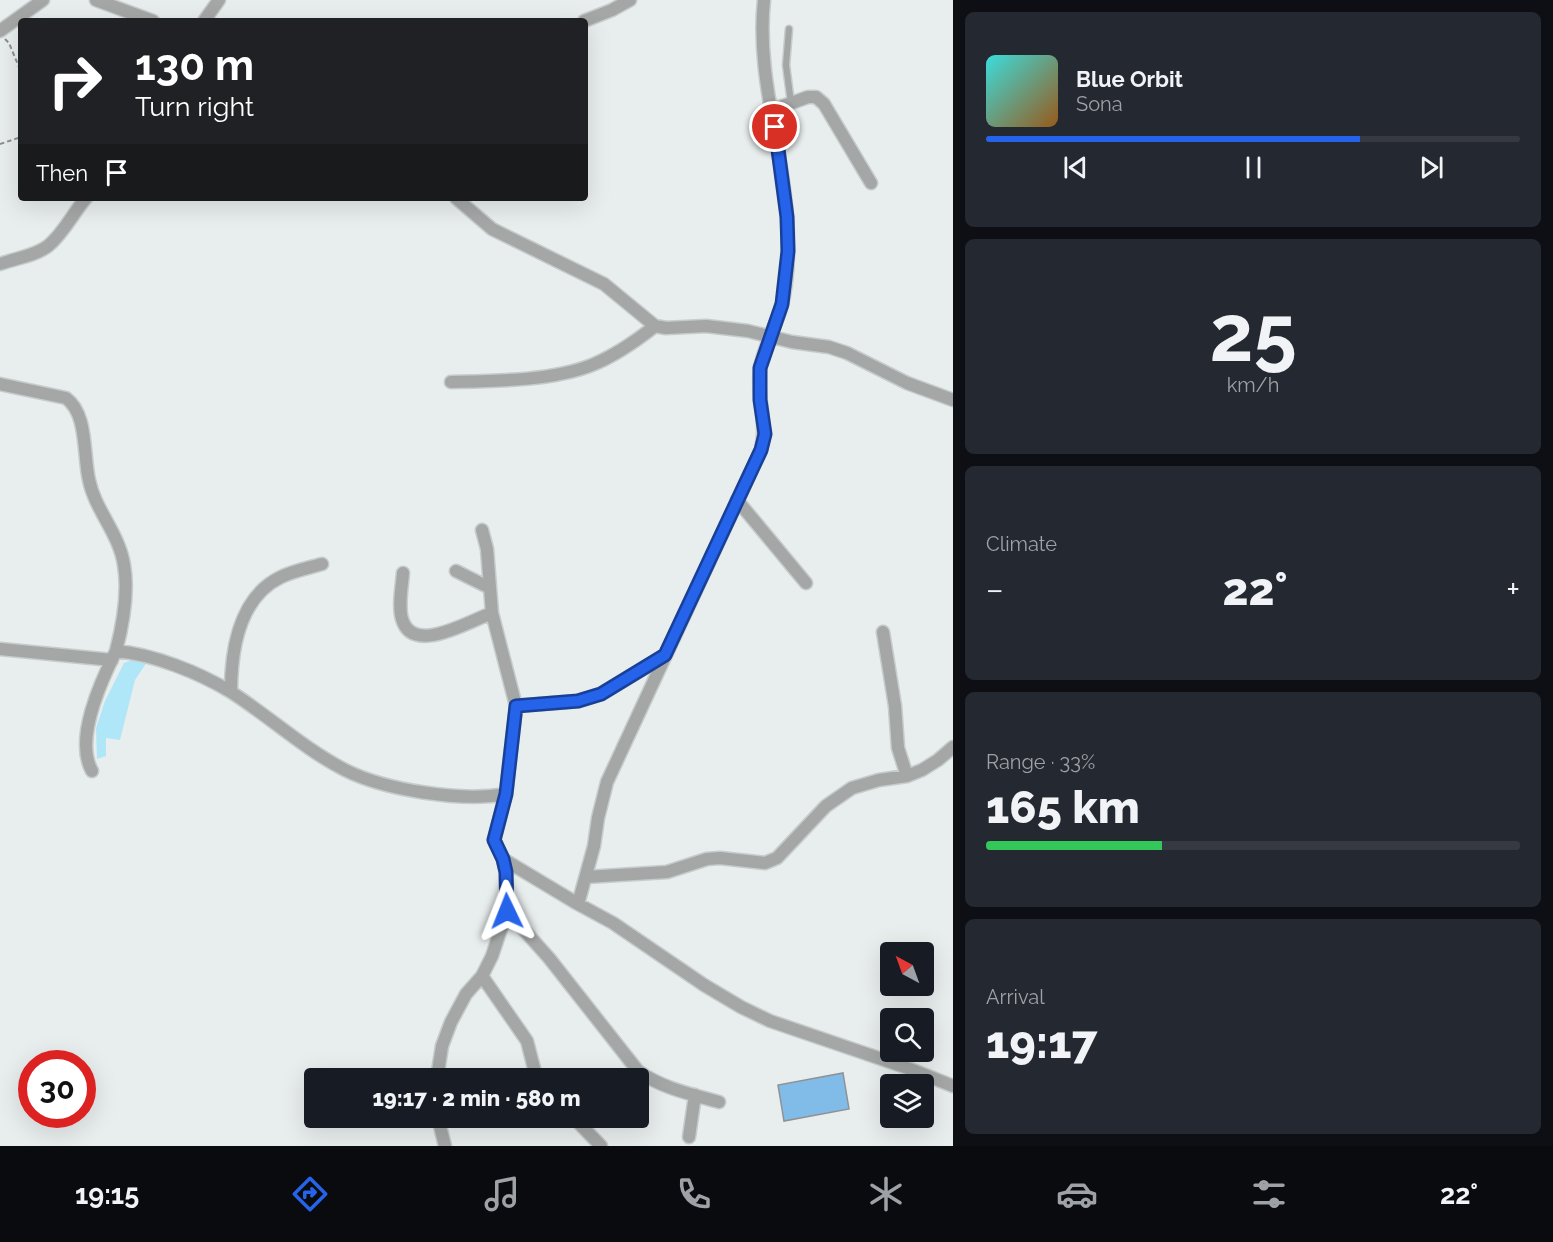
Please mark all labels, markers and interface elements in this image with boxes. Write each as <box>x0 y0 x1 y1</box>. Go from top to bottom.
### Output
text: 130 m <box>135 41 254 90</box>
icon: right <box>36 42 114 120</box>
text: Blue Orbit <box>1076 66 1183 92</box>
text: Turn right <box>135 91 254 122</box>
text: Sona <box>1076 92 1123 116</box>
pin <box>749 101 800 152</box>
icon: arrive <box>758 110 791 143</box>
icon: previous <box>1059 151 1092 184</box>
icon: pause <box>1237 151 1270 184</box>
icon: next <box>1415 151 1448 184</box>
icon: arrive <box>100 156 133 189</box>
text: Then <box>36 160 88 186</box>
text: 25 <box>1209 288 1297 379</box>
text: km/h <box>1227 373 1279 397</box>
text: Climate <box>986 532 1057 556</box>
text: 22° <box>1222 563 1288 616</box>
text: − <box>986 570 1004 609</box>
text: + <box>1506 570 1520 609</box>
text: Range · 33% <box>986 750 1095 774</box>
text: 165 km <box>986 781 1140 834</box>
position arrow <box>475 879 539 943</box>
north arrow <box>880 942 934 996</box>
map controls <box>880 942 934 1128</box>
text: Arrival <box>986 985 1045 1009</box>
button: search <box>880 1008 934 1062</box>
text: 19:17 <box>986 1016 1097 1069</box>
speed limit sign: 30 <box>18 1050 96 1128</box>
button: layers <box>880 1074 934 1128</box>
text: 19:17 · 2 min · 580 m <box>372 1085 581 1111</box>
icon: directions <box>289 1173 331 1215</box>
icon: music <box>481 1173 523 1215</box>
icon: phone <box>673 1173 715 1215</box>
icon: climate <box>865 1173 907 1215</box>
icon: car <box>1056 1173 1098 1215</box>
icon: filters <box>1248 1173 1290 1215</box>
text: 19:15 <box>75 1179 139 1210</box>
text: 22° <box>1440 1179 1478 1210</box>

